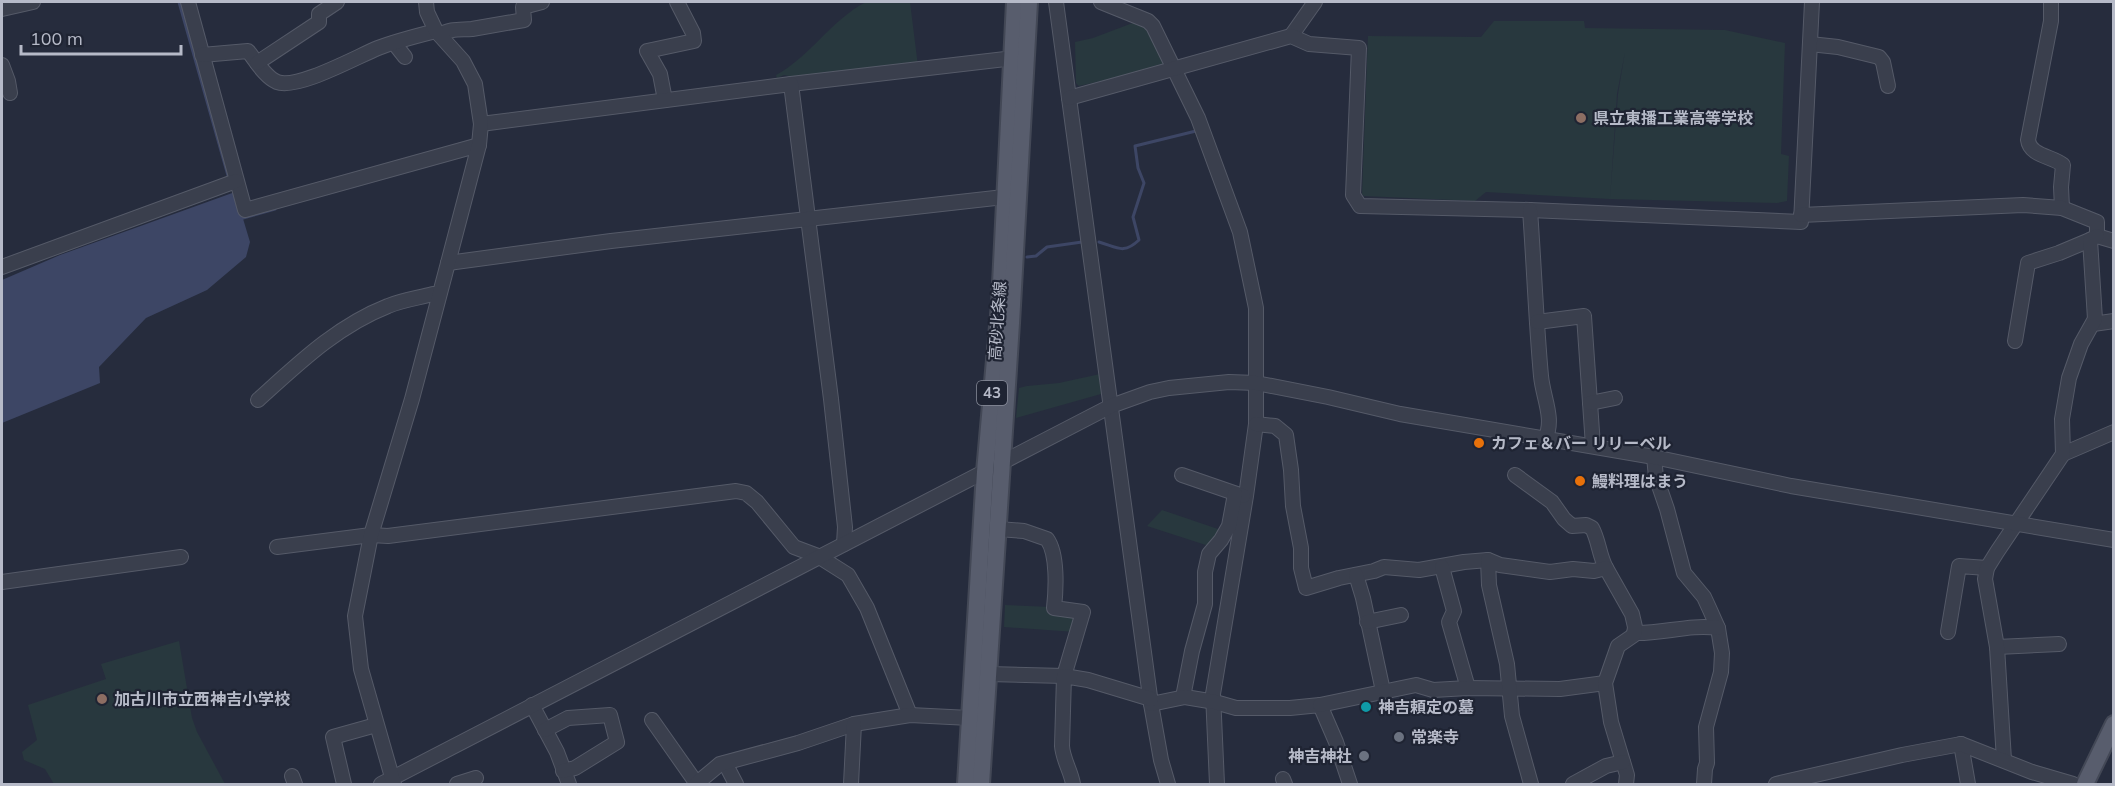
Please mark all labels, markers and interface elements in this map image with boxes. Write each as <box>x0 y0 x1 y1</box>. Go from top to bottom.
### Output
scale bar <box>21 18 182 56</box>
text: 100 m <box>30 27 83 50</box>
place label: 県立東播工業高等学校 <box>1593 108 1753 128</box>
marker: 県立東播工業高等学校 <box>1574 111 1588 125</box>
street label: 高砂北条線 <box>984 280 1010 362</box>
road number: 43 <box>977 381 1007 405</box>
place label: カフェ＆バー リリーベル <box>1491 433 1671 453</box>
marker: カフェ＆バー リリーベル <box>1472 436 1486 450</box>
place label: 鰻料理はまう <box>1592 471 1688 491</box>
marker: 鰻料理はまう <box>1573 474 1587 488</box>
place label: 加古川市立西神吉小学校 <box>114 689 290 709</box>
marker: 加古川市立西神吉小学校 <box>95 692 109 706</box>
place label: 神吉頼定の墓 <box>1378 697 1474 717</box>
marker: 神吉頼定の墓 <box>1359 700 1373 714</box>
place label: 常楽寺 <box>1411 727 1459 747</box>
marker: 常楽寺 <box>1392 730 1406 744</box>
place label: 神吉神社 <box>1288 746 1352 766</box>
marker: 神吉神社 <box>1357 749 1371 763</box>

